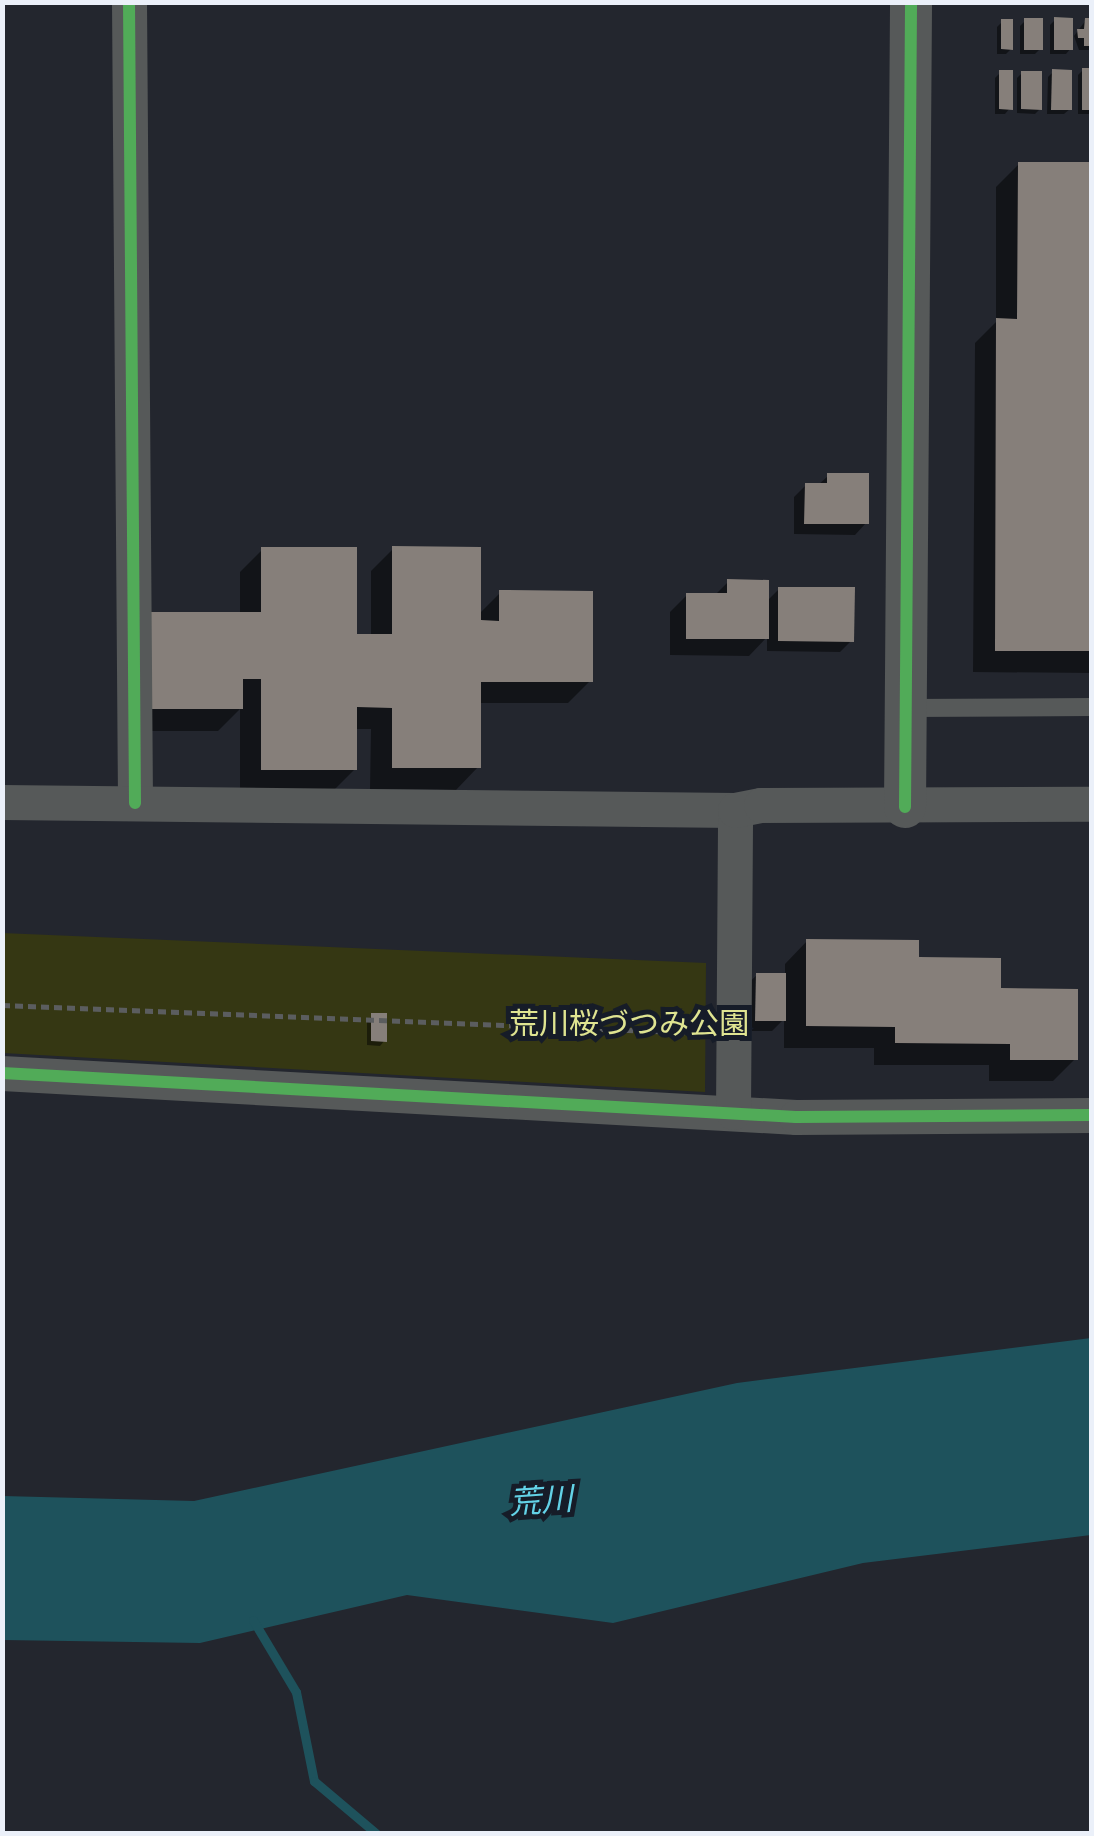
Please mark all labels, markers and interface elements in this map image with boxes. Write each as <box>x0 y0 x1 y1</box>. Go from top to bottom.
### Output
park label: 荒川桜づつみ公園 <box>509 1006 749 1042</box>
water label: 荒川 <box>508 1480 574 1522</box>

